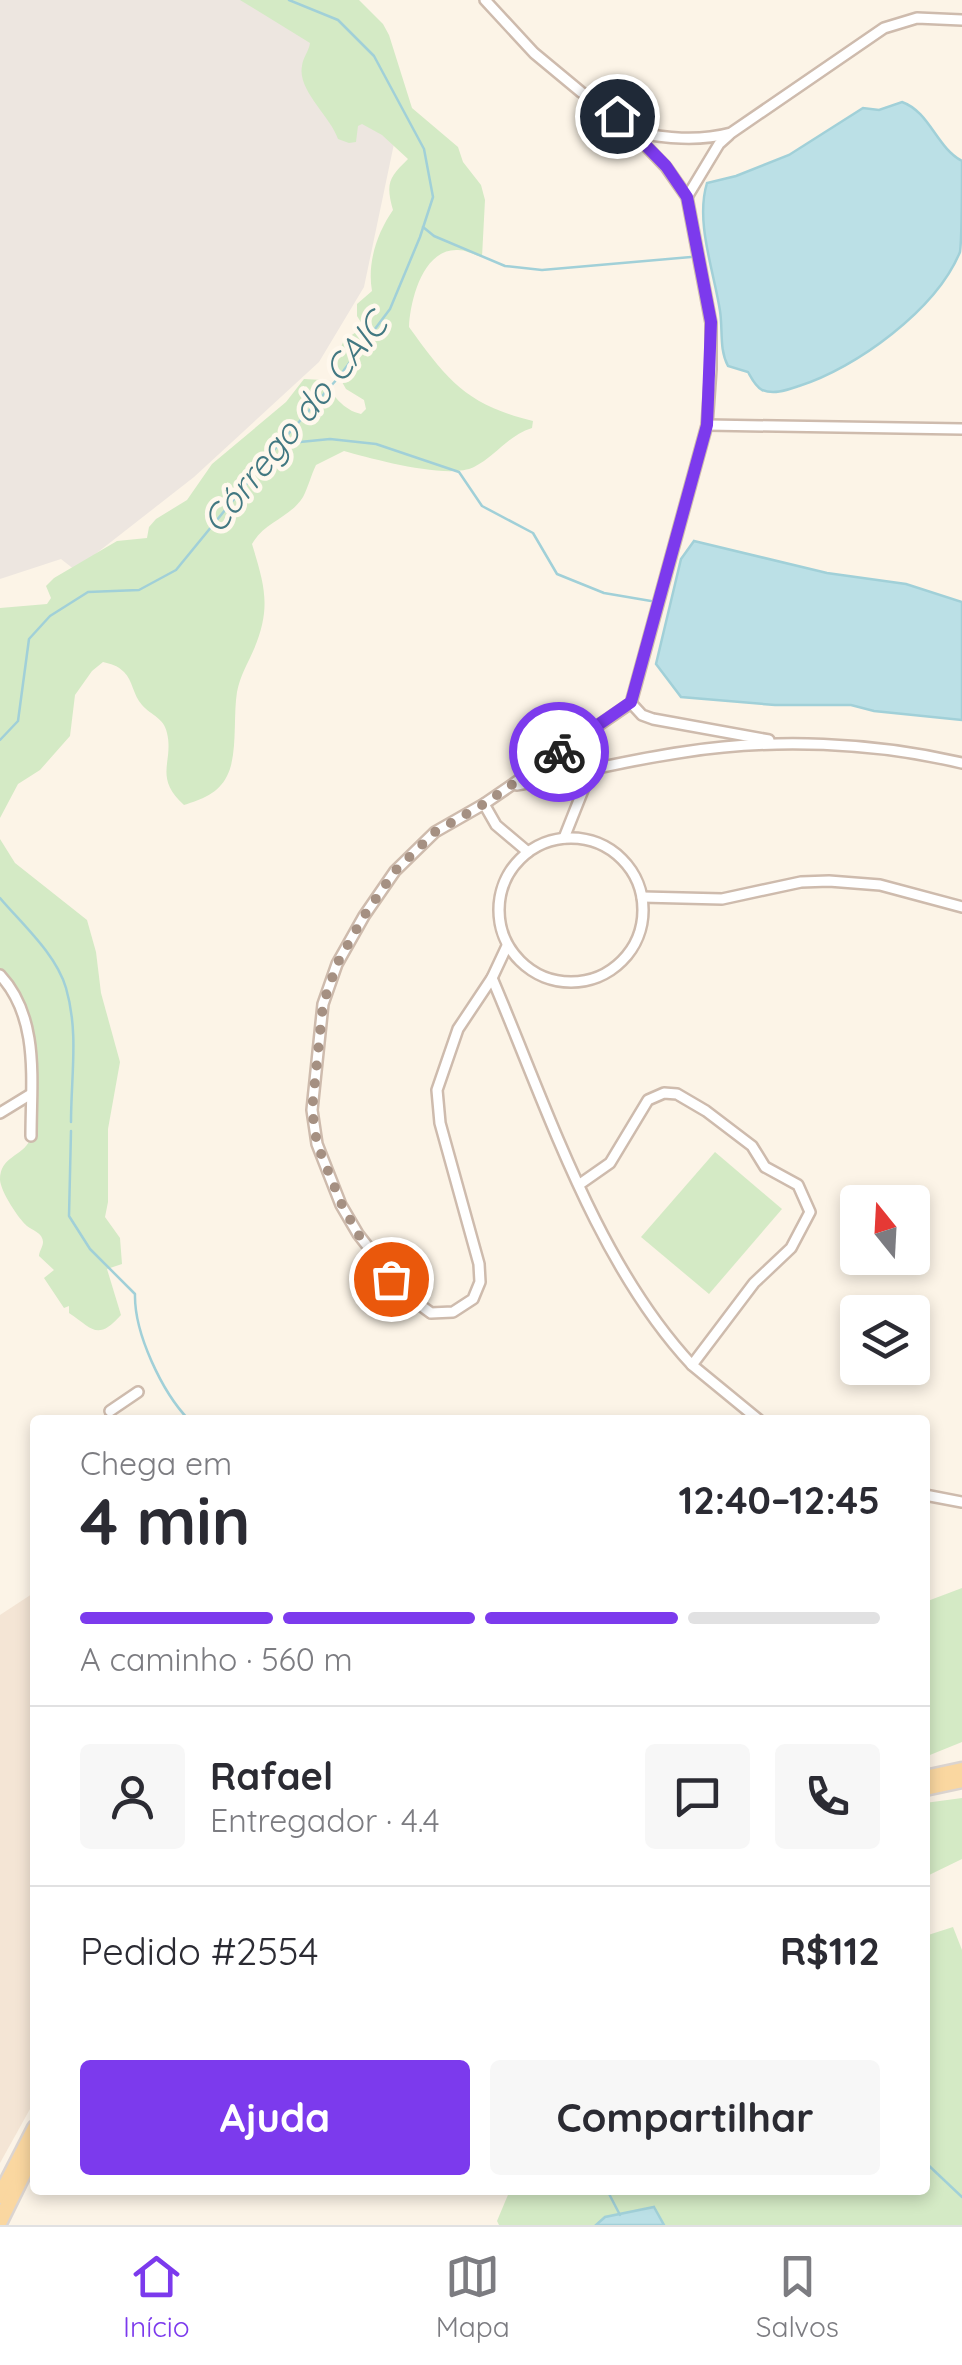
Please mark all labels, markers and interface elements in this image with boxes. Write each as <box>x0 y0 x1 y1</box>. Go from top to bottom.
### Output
pin <box>575 74 660 159</box>
icon: home <box>590 89 645 144</box>
water label: Córrego do CAIC <box>192 299 400 541</box>
courier <box>509 702 609 802</box>
icon: bike <box>532 725 587 780</box>
north arrow <box>840 1185 930 1275</box>
map controls <box>840 1185 930 1385</box>
pin <box>349 1237 434 1322</box>
icon: bag <box>364 1252 419 1307</box>
button: layers <box>840 1295 930 1385</box>
text: Chega em <box>80 1443 232 1483</box>
text: 12:40–12:45 <box>678 1476 880 1524</box>
text: 4 min <box>80 1480 250 1561</box>
text: A caminho · 560 m <box>80 1639 353 1679</box>
button: person <box>80 1744 185 1849</box>
button: chat <box>645 1744 750 1849</box>
button: phone <box>775 1744 880 1849</box>
text: Rafael <box>210 1752 333 1800</box>
text: Entregador · 4.4 <box>210 1800 440 1840</box>
text: Pedido #2554 <box>80 1927 319 1975</box>
text: R$112 <box>780 1927 880 1975</box>
button: Ajuda <box>80 2060 470 2175</box>
button: Compartilhar <box>490 2060 880 2175</box>
tab: Início <box>123 2249 190 2344</box>
tab: Mapa <box>436 2249 510 2344</box>
tab: Salvos <box>756 2249 839 2344</box>

